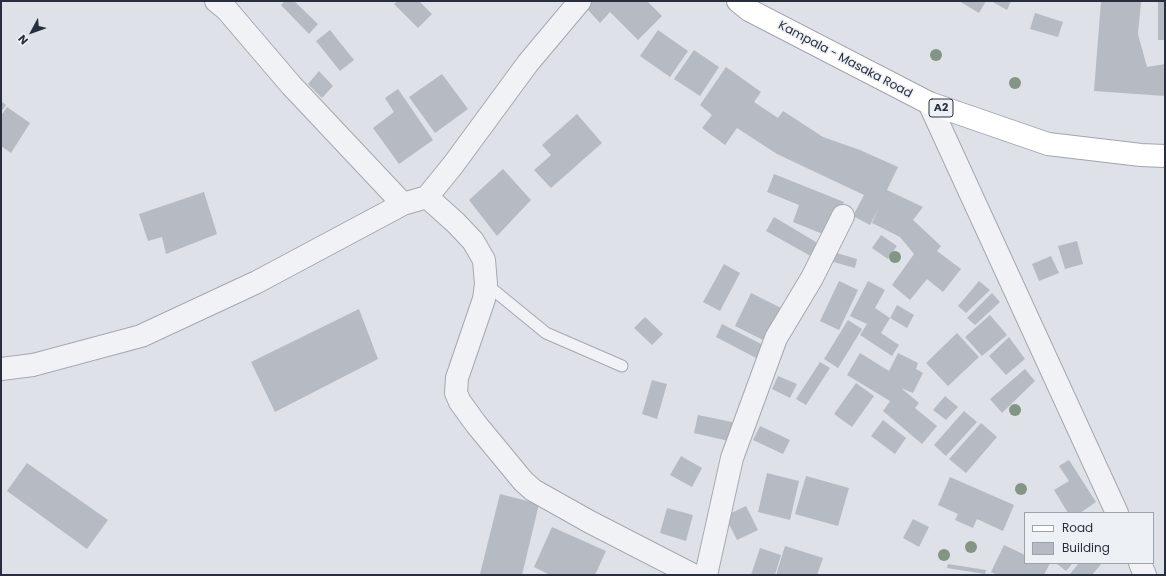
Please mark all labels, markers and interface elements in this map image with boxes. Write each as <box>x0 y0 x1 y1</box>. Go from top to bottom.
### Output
north arrow <box>12 12 52 52</box>
street label: Kampala - Masaka Road <box>776 19 914 101</box>
text: N <box>14 31 32 48</box>
road number: A2 <box>929 99 953 117</box>
legend <box>1024 512 1154 564</box>
text: Road <box>1062 519 1093 536</box>
text: Building <box>1062 539 1110 556</box>

